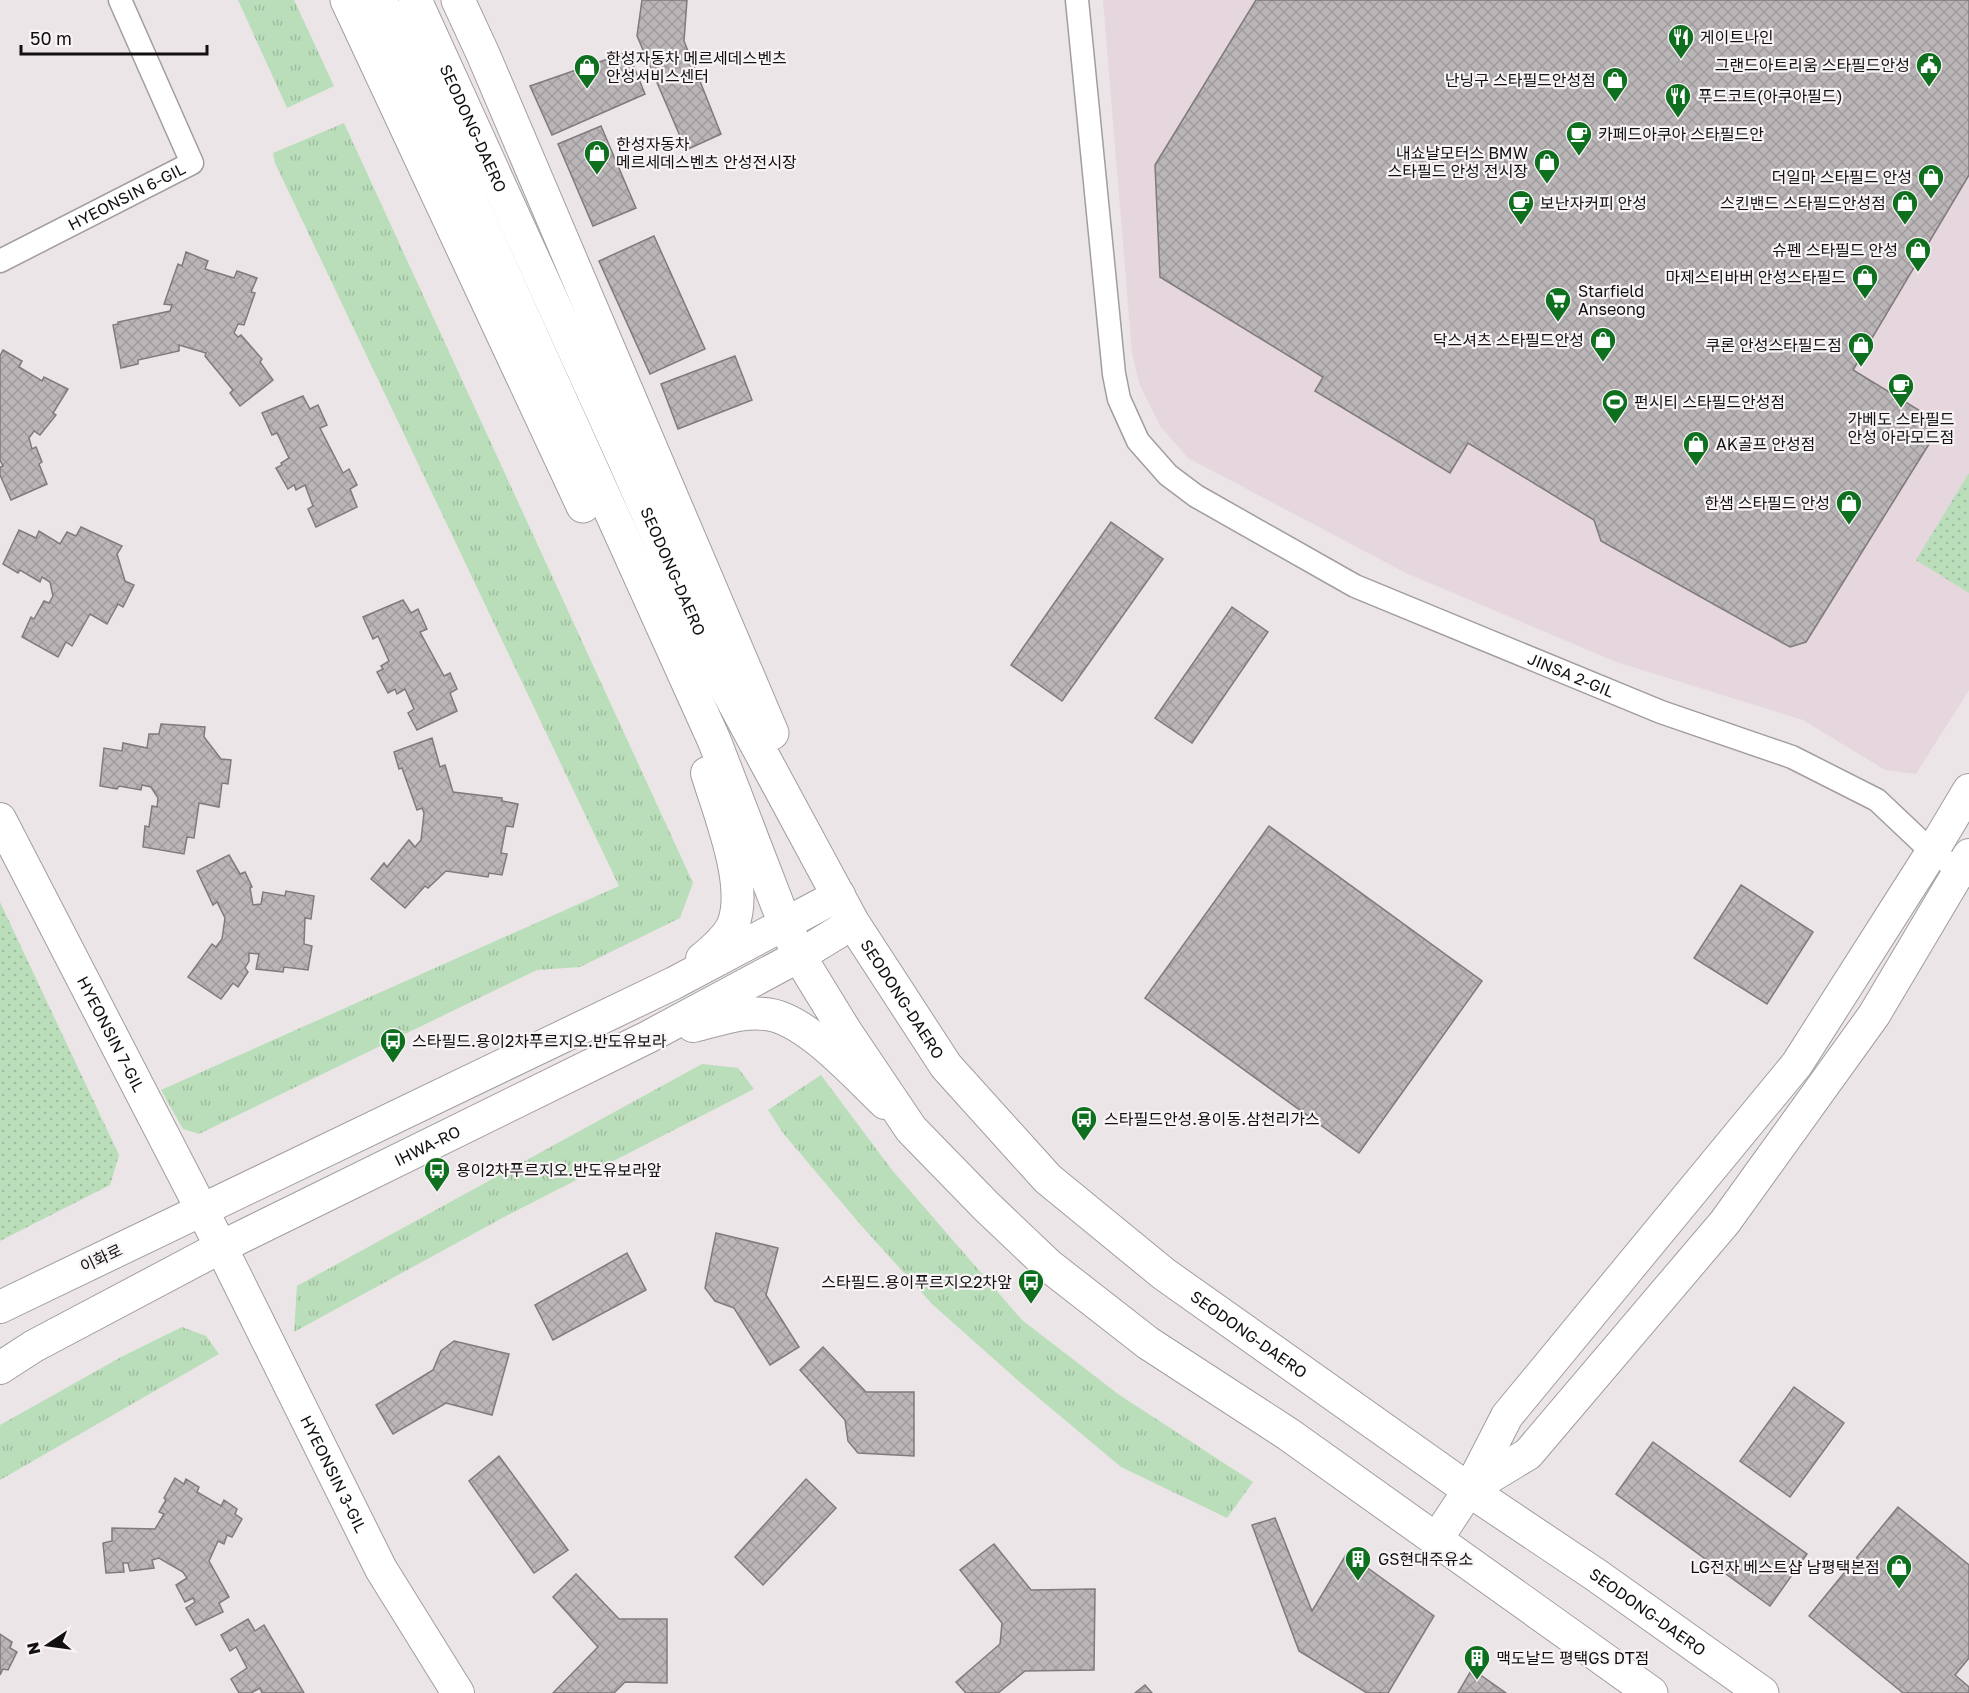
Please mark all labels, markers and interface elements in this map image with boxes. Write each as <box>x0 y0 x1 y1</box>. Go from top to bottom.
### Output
scale bar <box>21 18 207 56</box>
restaurant icon: 게이트나인 <box>1666 22 1696 60</box>
text: 50 m <box>30 27 72 49</box>
place label: 게이트나인 <box>1700 27 1774 47</box>
place label: 한성자동차 메르세데스벤츠 안성서비스센터 <box>606 48 787 86</box>
public building icon: 그랜드아트리움 스타필드안성 <box>1914 50 1944 88</box>
shop icon: 한성자동차 메르세데스벤츠 안성서비스센터 <box>572 52 602 90</box>
place label: 그랜드아트리움 스타필드안성 <box>1715 55 1910 75</box>
street label: SEODONG-DAERO <box>436 61 511 195</box>
shop icon: 난닝구 스타필드안성점 <box>1600 65 1630 103</box>
place label: 난닝구 스타필드안성점 <box>1445 70 1596 90</box>
restaurant icon: 푸드코트(아쿠아필드) <box>1663 81 1693 119</box>
place label: 푸드코트(아쿠아필드) <box>1698 86 1843 106</box>
cafe icon: 카페드아쿠아 스타필드안 <box>1564 119 1594 157</box>
place label: 카페드아쿠아 스타필드안 <box>1598 124 1764 144</box>
place label: 한성자동차 메르세데스벤츠 안성전시장 <box>616 134 797 172</box>
shop icon: 한성자동차 메르세데스벤츠 안성전시장 <box>582 138 612 176</box>
place label: 내쇼날모터스 BMW 스타필드 안성 전시장 <box>1388 143 1528 181</box>
shop icon: 내쇼날모터스 BMW 스타필드 안성 전시장 <box>1532 147 1562 185</box>
street label: HYEONSIN 6-GIL <box>65 158 188 235</box>
shop icon: 더일마 스타필드 안성 <box>1916 162 1946 200</box>
place label: 더일마 스타필드 안성 <box>1772 167 1912 187</box>
cafe icon: 보난자커피 안성 <box>1506 188 1536 226</box>
shop icon: 스킨밴드 스타필드안성점 <box>1890 188 1920 226</box>
place label: 보난자커피 안성 <box>1540 193 1647 213</box>
place label: 스킨밴드 스타필드안성점 <box>1720 193 1886 213</box>
shop icon: 슈펜 스타필드 안성 <box>1903 235 1933 273</box>
place label: 슈펜 스타필드 안성 <box>1772 240 1898 260</box>
shop icon: 마제스티바버 안성스타필드 <box>1850 262 1880 300</box>
place label: 마제스티바버 안성스타필드 <box>1665 267 1846 287</box>
place label: Starfield Anseong <box>1578 281 1646 319</box>
supermarket icon: Starfield Anseong <box>1543 285 1573 323</box>
shop icon: 닥스셔츠 스타필드안성 <box>1588 325 1618 363</box>
place label: 닥스셔츠 스타필드안성 <box>1433 330 1584 350</box>
shop icon: 쿠론 안성스타필드점 <box>1846 330 1876 368</box>
place label: 쿠론 안성스타필드점 <box>1706 335 1842 355</box>
cafe icon: 가베도 스타필드 안성 아라모드점 <box>1886 371 1916 409</box>
sports icon: 펀시티 스타필드안성점 <box>1600 387 1630 425</box>
place label: 펀시티 스타필드안성점 <box>1634 392 1785 412</box>
place label: 가베도 스타필드 안성 아라모드점 <box>1847 409 1955 447</box>
shop icon: AK골프 안성점 <box>1681 429 1711 467</box>
place label: AK골프 안성점 <box>1716 434 1815 454</box>
shop icon: 한샘 스타필드 안성 <box>1834 488 1864 526</box>
place label: 한샘 스타필드 안성 <box>1704 493 1830 513</box>
street label: SEODONG-DAERO <box>636 504 710 639</box>
street label: JINSA 2-GIL <box>1525 648 1617 702</box>
street label: SEODONG-DAERO <box>856 936 949 1063</box>
street label: HYEONSIN 7-GIL <box>73 973 149 1095</box>
bus stop icon: 스타필드.용이2차푸르지오.반도유보라 <box>378 1026 408 1064</box>
place label: 스타필드.용이2차푸르지오.반도유보라 <box>412 1031 667 1051</box>
bus stop icon: 스타필드안성.용이동.삼천리가스 <box>1069 1104 1099 1142</box>
place label: 스타필드안성.용이동.삼천리가스 <box>1104 1109 1320 1129</box>
street label: IHWA-RO <box>391 1121 464 1170</box>
bus stop icon: 용이2차푸르지오.반도유보라앞 <box>422 1155 452 1193</box>
place label: 용이2차푸르지오.반도유보라앞 <box>456 1160 662 1180</box>
street label: 이화로 <box>77 1239 125 1276</box>
bus stop icon: 스타필드.용이푸르지오2차앞 <box>1016 1267 1046 1305</box>
place label: 스타필드.용이푸르지오2차앞 <box>821 1272 1012 1292</box>
street label: SEODONG-DAERO <box>1187 1286 1311 1382</box>
street label: HYEONSIN 3-GIL <box>296 1412 371 1536</box>
building icon: GS현대주유소 <box>1343 1544 1373 1582</box>
place label: GS현대주유소 <box>1378 1549 1473 1569</box>
shop icon: LG전자 베스트샵 남평택본점 <box>1884 1552 1914 1590</box>
place label: LG전자 베스트샵 남평택본점 <box>1690 1557 1880 1577</box>
street label: SEODONG-DAERO <box>1586 1563 1710 1660</box>
north arrow <box>18 1615 78 1675</box>
text: N <box>22 1640 44 1657</box>
building icon: 맥도날드 평택GS DT점 <box>1462 1643 1492 1681</box>
place label: 맥도날드 평택GS DT점 <box>1496 1648 1649 1668</box>

